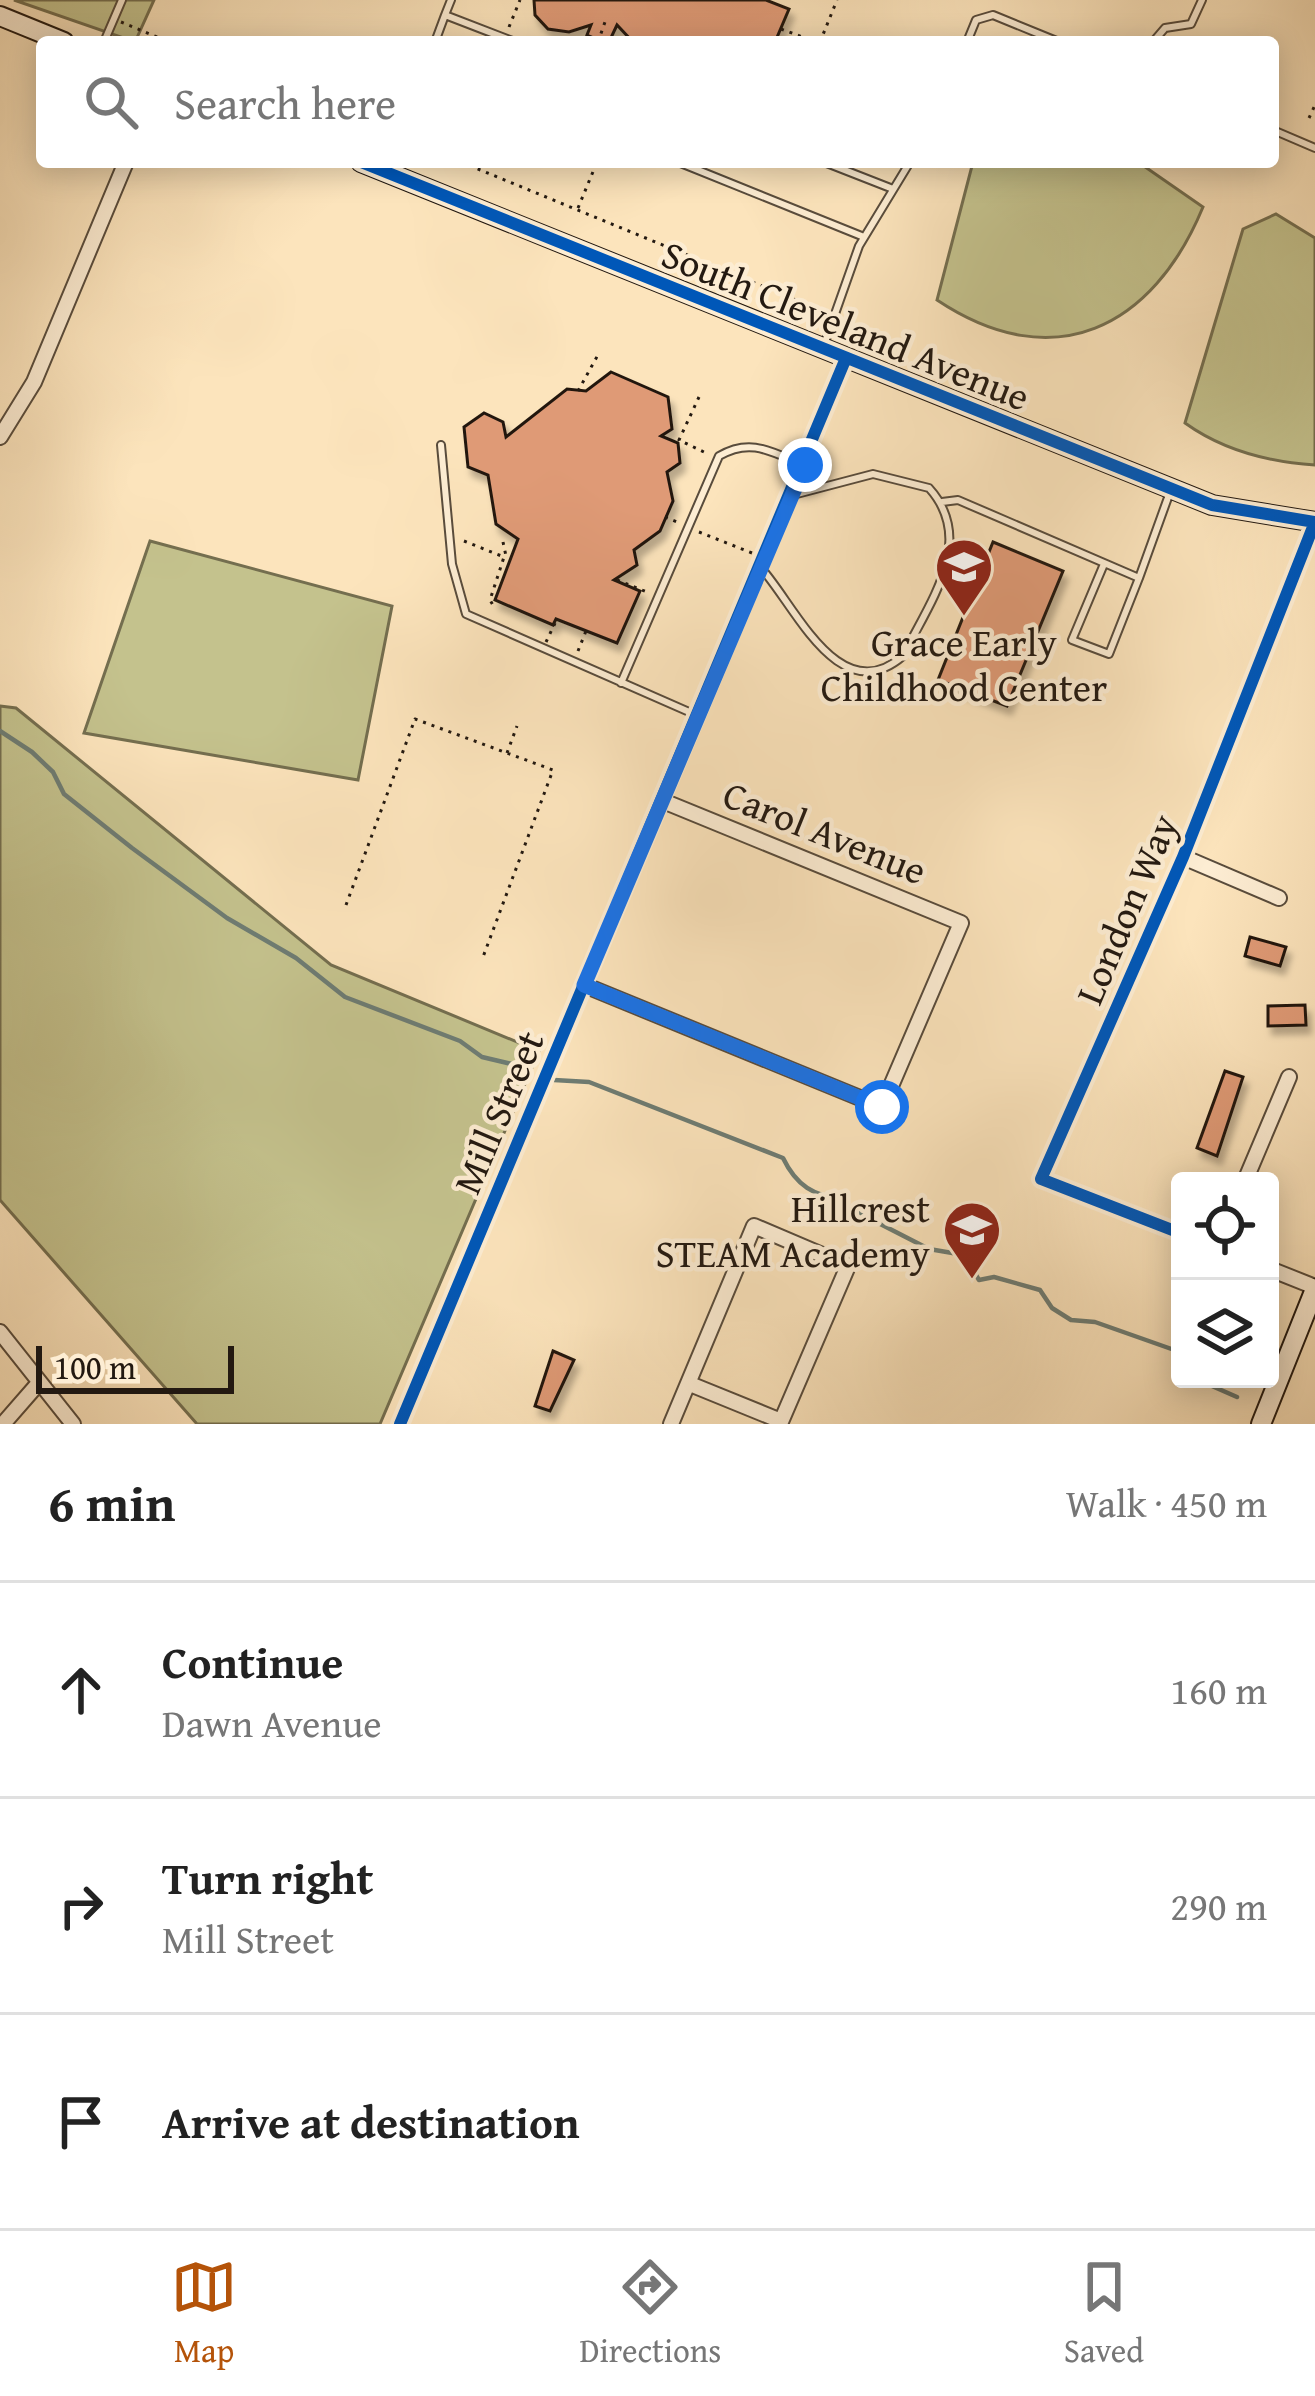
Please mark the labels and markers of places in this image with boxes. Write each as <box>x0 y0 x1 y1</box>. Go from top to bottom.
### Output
school or university icon: Grace Early Childhood Center <box>933 536 995 618</box>
place label: Grace Early Childhood Center <box>821 613 1107 715</box>
place label: Hillcrest STEAM Academy <box>655 1179 931 1281</box>
school or university icon: Hillcrest STEAM Academy <box>941 1199 1003 1281</box>

